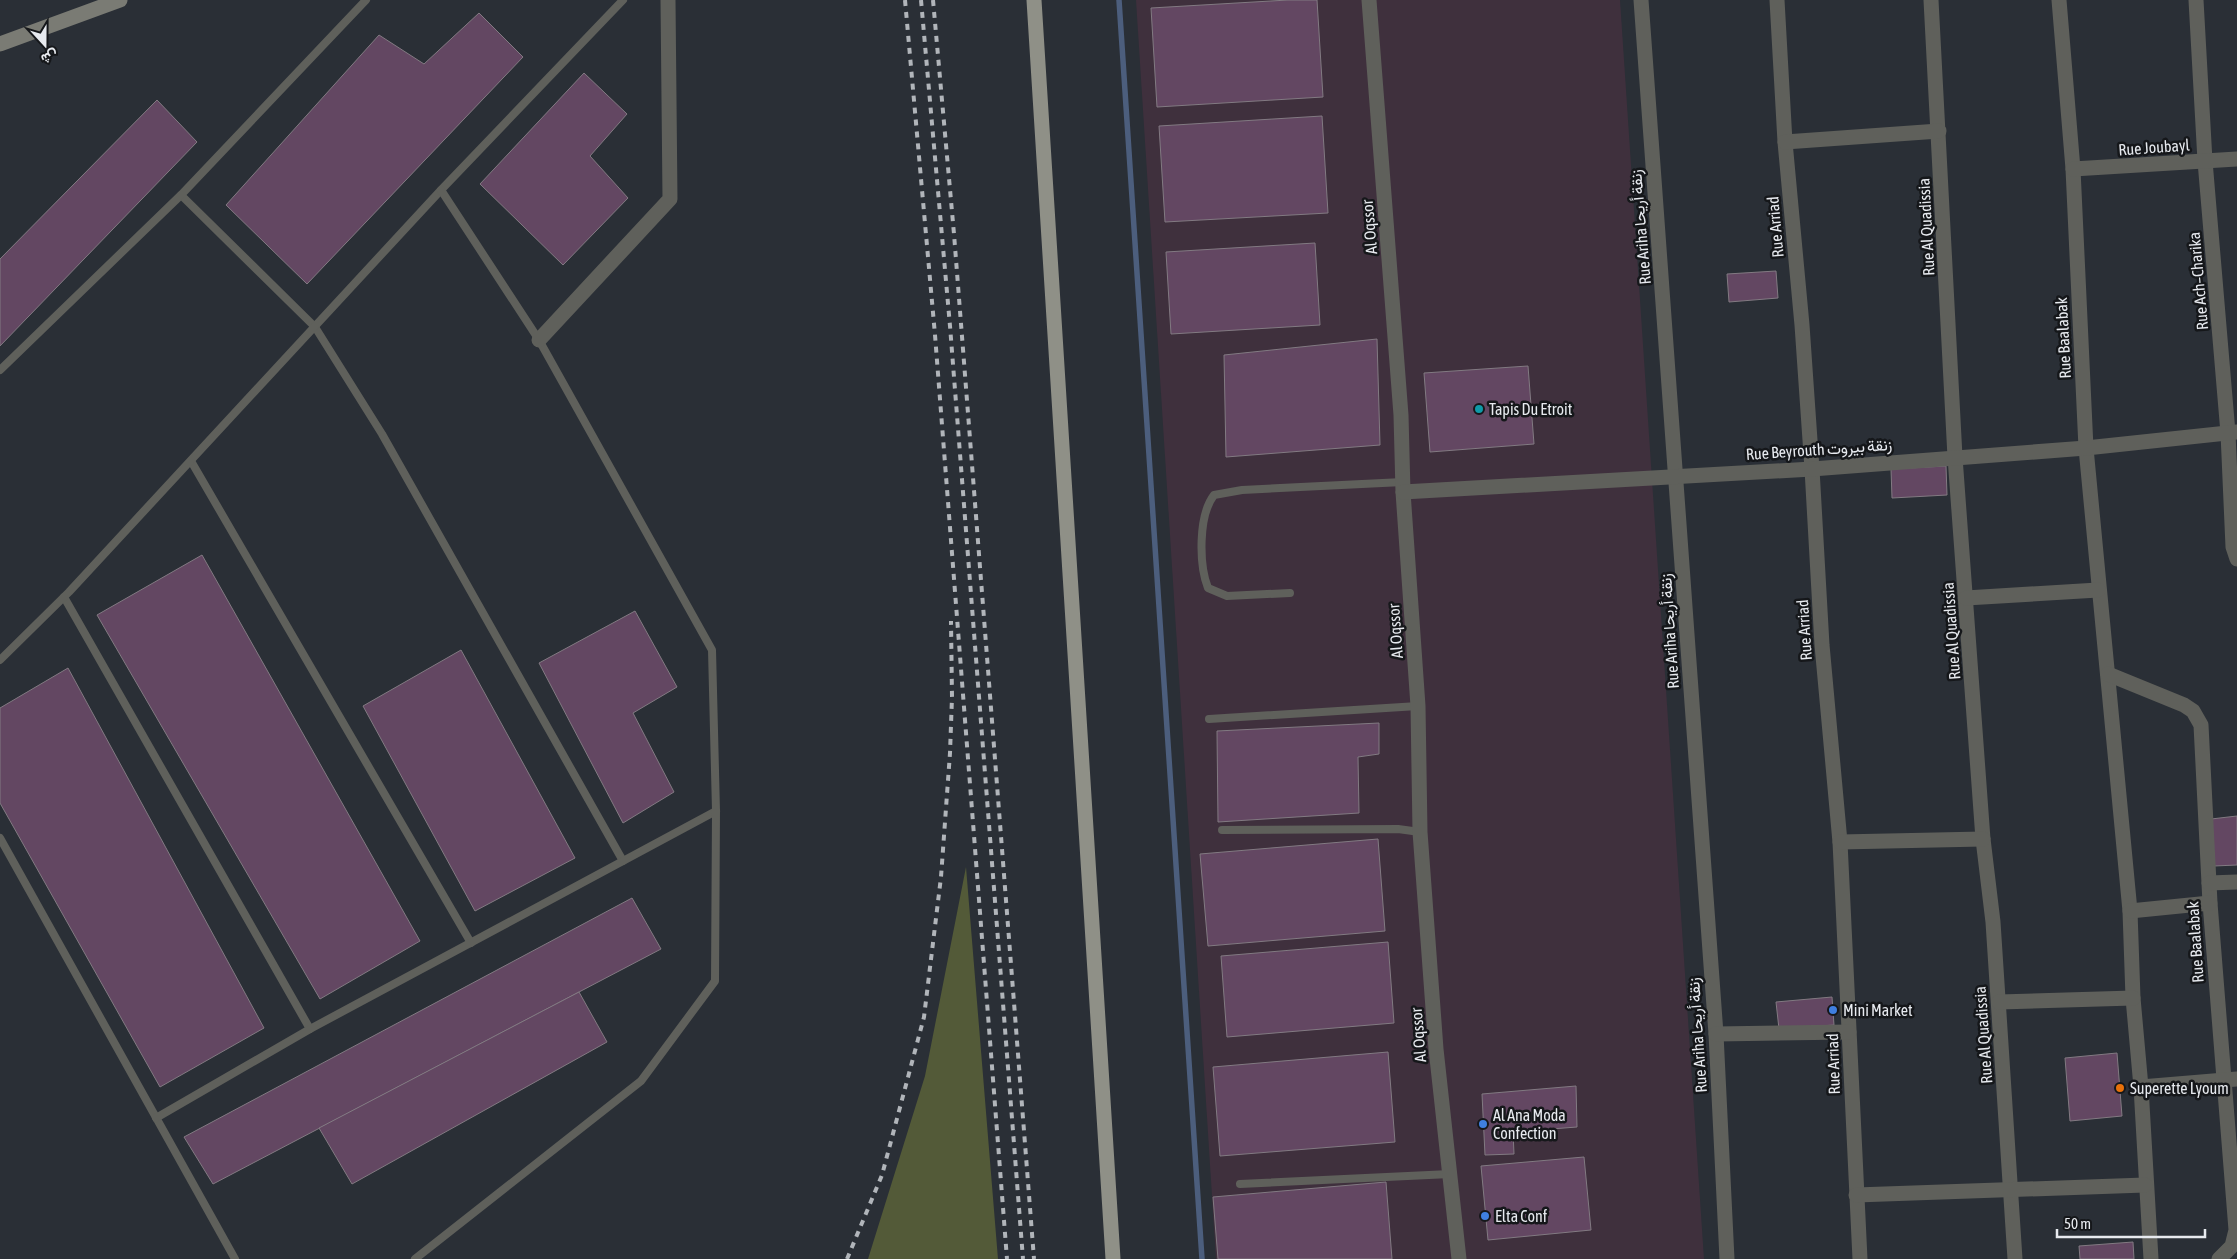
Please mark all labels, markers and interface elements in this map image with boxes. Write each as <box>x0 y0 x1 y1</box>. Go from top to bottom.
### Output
north arrow <box>20 20 70 70</box>
text: ش <box>38 46 60 68</box>
street label: Rue Joubayl <box>2118 135 2191 159</box>
street label: Rue Ariha زنقة أريحا <box>1626 169 1656 285</box>
street label: Rue Al Quadissia <box>1914 178 1938 276</box>
street label: Rue Arriad <box>1763 196 1787 258</box>
street label: Al Oqssor <box>1358 199 1381 255</box>
street label: Rue Ach–Charika <box>2185 231 2211 331</box>
street label: Rue Baalabak <box>2052 297 2074 379</box>
place label: Tapis Du Etroit <box>1489 400 1573 419</box>
marker: Tapis Du Etroit <box>1473 403 1485 415</box>
street label: Rue Beyrouth زنقة بيروت <box>1745 435 1893 465</box>
street label: Rue Ariha زنقة أريحا <box>1656 573 1684 689</box>
street label: Rue Al Quadissia <box>1939 582 1963 680</box>
street label: Rue Arriad <box>1793 599 1815 661</box>
street label: Al Oqssor <box>1384 603 1407 659</box>
street label: Rue Baalabak <box>2183 901 2207 983</box>
street label: Rue Ariha زنقة أريحا <box>1684 977 1712 1093</box>
street label: Rue Al Quadissia <box>1971 986 1995 1084</box>
place label: Mini Market <box>1843 1001 1913 1019</box>
marker: Mini Market <box>1827 1004 1839 1016</box>
street label: Al Oqssor <box>1407 1007 1430 1063</box>
street label: Rue Arriad <box>1823 1033 1843 1095</box>
place label: Superette Lyoum <box>2130 1079 2229 1098</box>
marker: Superette Lyoum <box>2114 1082 2126 1094</box>
place label: Al Ana Moda Confection <box>1493 1106 1566 1142</box>
marker: Al Ana Moda Confection <box>1477 1118 1489 1130</box>
scale bar <box>2057 1206 2204 1238</box>
place label: Elta Conf <box>1495 1207 1548 1225</box>
marker: Elta Conf <box>1479 1210 1491 1222</box>
text: 50 m <box>2064 1215 2091 1232</box>

